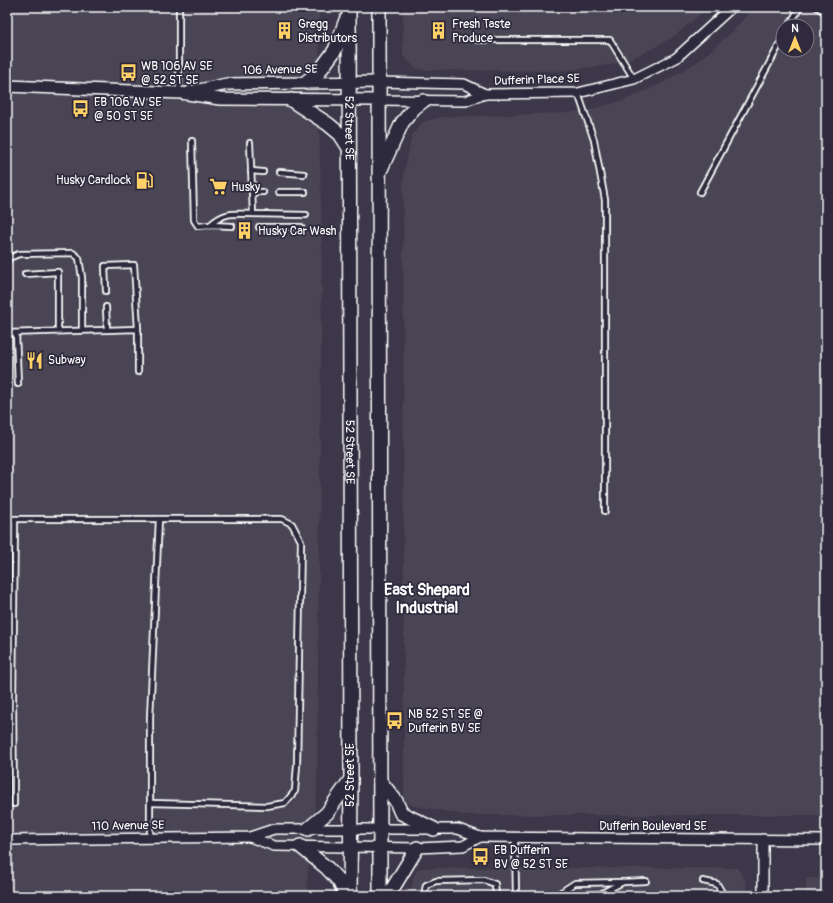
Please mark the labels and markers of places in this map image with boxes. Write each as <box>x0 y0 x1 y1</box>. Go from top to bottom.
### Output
place label: Gregg Distributors <box>298 17 358 46</box>
place label: Fresh Taste Produce <box>452 17 511 46</box>
building icon: Gregg Distributors <box>275 21 295 41</box>
building icon: Fresh Taste Produce <box>429 21 449 41</box>
place label: WB 106 AV SE @ 52 ST SE <box>141 59 212 88</box>
bus stop icon: WB 106 AV SE @ 52 ST SE <box>118 63 138 83</box>
place label: EB 106 AV SE @ 50 ST SE <box>94 95 161 124</box>
bus stop icon: EB 106 AV SE @ 50 ST SE <box>71 99 91 119</box>
fuel station icon: Husky Cardlock <box>134 170 154 190</box>
place label: Husky Cardlock <box>56 173 131 188</box>
supermarket icon: Husky <box>208 177 228 197</box>
place label: Husky <box>231 180 260 195</box>
building icon: Husky Car Wash <box>235 221 255 241</box>
place label: Husky Car Wash <box>258 224 337 239</box>
restaurant icon: Subway <box>25 350 45 370</box>
place label: Subway <box>48 353 86 368</box>
place label: NB 52 ST SE @ Dufferin BV SE <box>408 707 483 736</box>
bus stop icon: NB 52 ST SE @ Dufferin BV SE <box>385 711 405 731</box>
place label: EB Dufferin BV @ 52 ST SE <box>494 843 568 872</box>
bus stop icon: EB Dufferin BV @ 52 ST SE <box>471 847 491 867</box>

